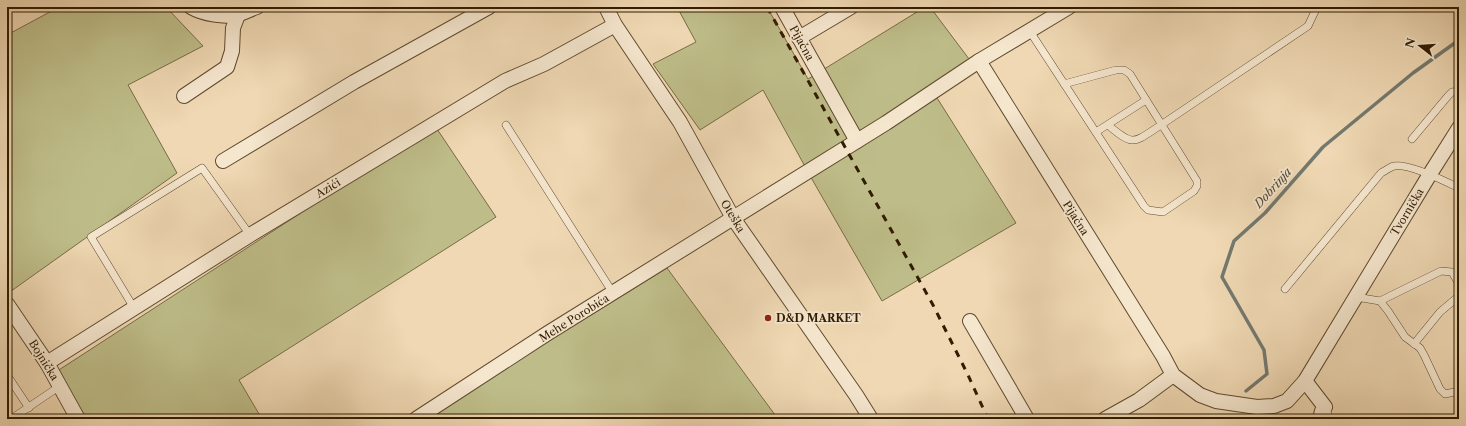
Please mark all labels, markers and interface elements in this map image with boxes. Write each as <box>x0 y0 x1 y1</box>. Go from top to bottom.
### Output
street label: Pijačna <box>787 23 817 63</box>
north arrow <box>1400 26 1440 66</box>
text: N <box>1402 36 1419 50</box>
water label: Dobrinja <box>1250 164 1295 212</box>
street label: Azići <box>312 175 343 201</box>
street label: Tvornička <box>1387 186 1427 238</box>
street label: Oteška <box>718 197 748 235</box>
street label: Pijačna <box>1060 198 1092 238</box>
street label: Mehe Porobića <box>537 291 612 345</box>
place label: D&D MARKET <box>776 311 861 325</box>
marker: D&D MARKET <box>763 313 773 323</box>
street label: Bojnička <box>26 337 62 383</box>

